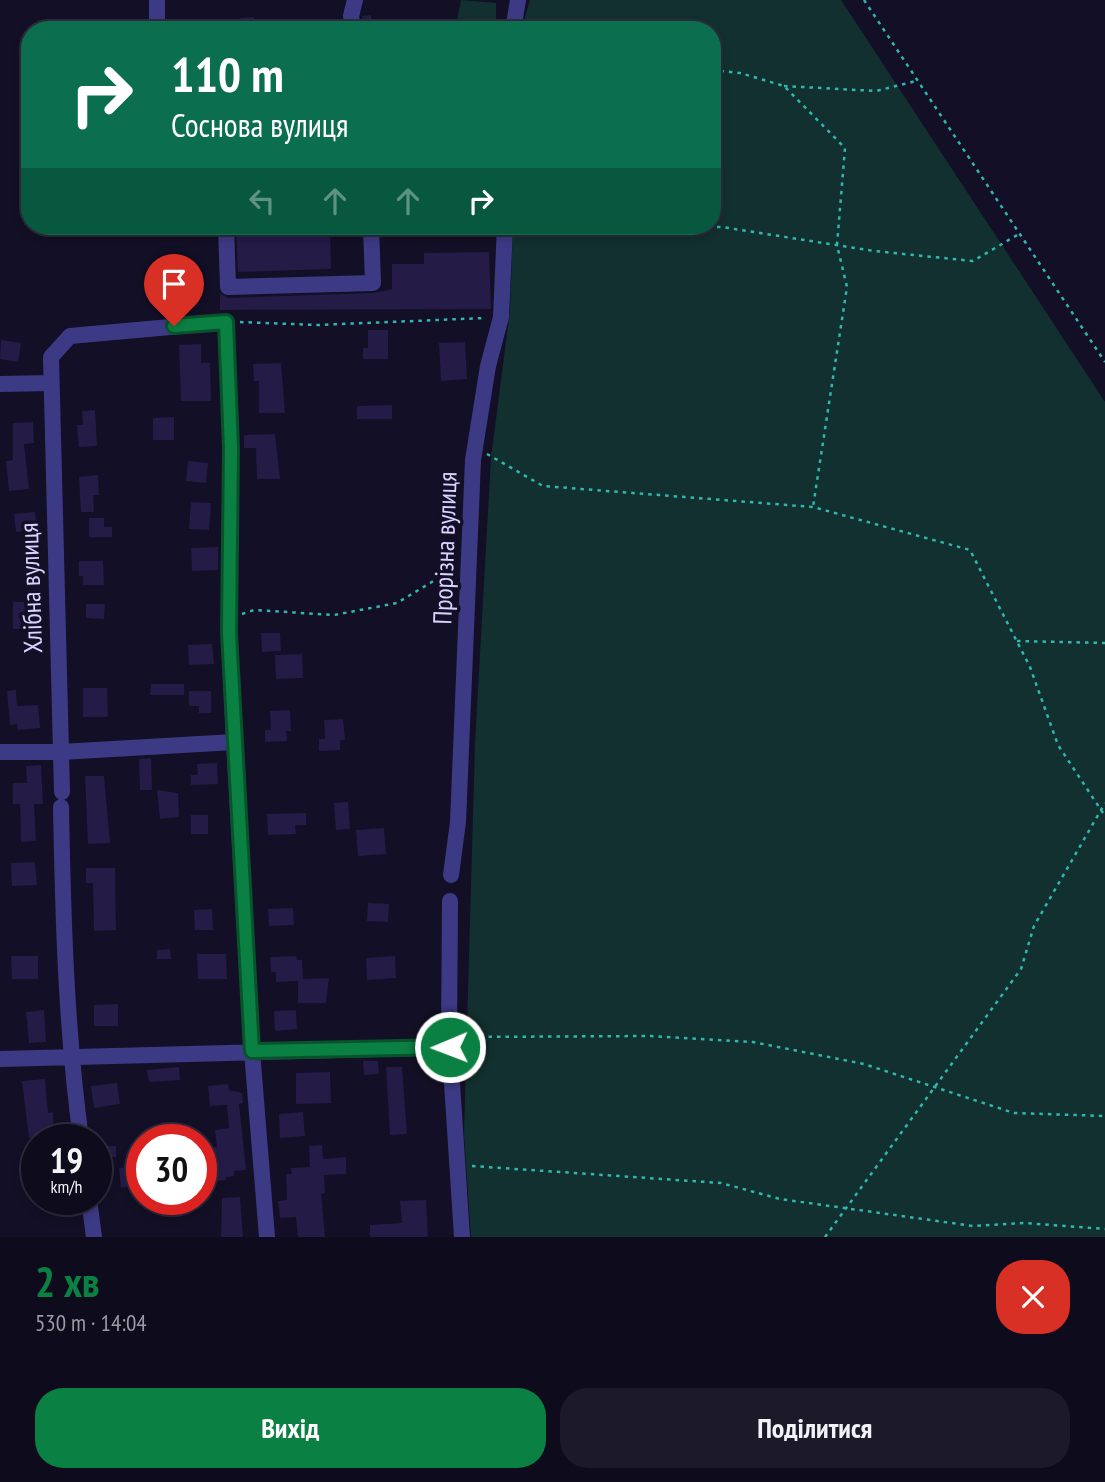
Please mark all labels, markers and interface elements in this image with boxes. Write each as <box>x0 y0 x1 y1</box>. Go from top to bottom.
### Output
text: 110 m <box>171 42 284 106</box>
icon: right <box>56 49 147 140</box>
text: Соснова вулиця <box>171 104 348 146</box>
icon: left <box>243 182 281 220</box>
icon: ahead <box>316 182 354 220</box>
icon: ahead <box>389 182 427 220</box>
icon: right <box>462 182 500 220</box>
pin <box>144 254 204 326</box>
icon: arrive <box>155 265 193 303</box>
street label: Прорізна вулиця <box>425 471 464 625</box>
street label: Хлібна вулиця <box>12 522 49 654</box>
position arrow <box>413 1010 487 1084</box>
speed limit sign: 30 <box>126 1124 217 1215</box>
text: 19 <box>50 1137 83 1183</box>
text: km/h <box>51 1175 82 1198</box>
text: 2 хв <box>35 1254 100 1309</box>
button: close <box>996 1260 1070 1334</box>
text: 530 m · 14:04 <box>35 1308 147 1337</box>
button: Вихід <box>35 1388 546 1468</box>
button: Поділитися <box>560 1388 1070 1468</box>

